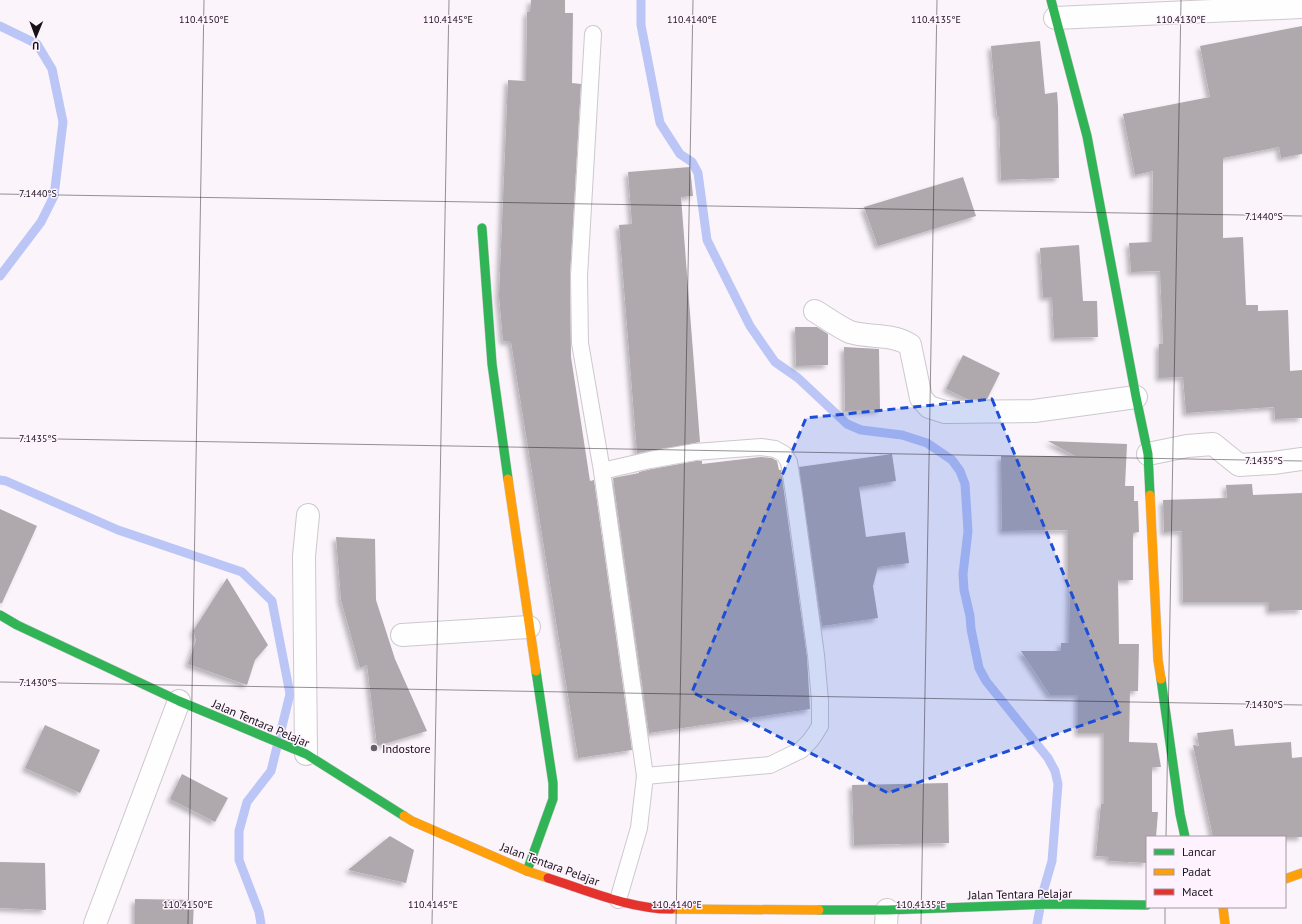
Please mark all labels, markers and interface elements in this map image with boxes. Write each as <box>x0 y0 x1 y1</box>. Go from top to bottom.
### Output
text: 110.4150°E <box>179 13 229 26</box>
text: 110.4145°E <box>423 13 473 26</box>
text: 110.4140°E <box>667 13 717 26</box>
text: 110.4135°E <box>911 13 961 26</box>
text: 110.4130°E <box>1156 13 1206 26</box>
north arrow <box>16 16 56 56</box>
text: U <box>32 39 39 53</box>
text: 7.1440°S <box>19 187 57 200</box>
text: 7.1440°S <box>1245 210 1283 223</box>
text: 7.1435°S <box>19 432 57 445</box>
text: 7.1435°S <box>1245 454 1283 467</box>
text: 7.1430°S <box>19 676 57 689</box>
street label: Jalan Tentara Pelajar <box>209 695 312 750</box>
text: 7.1430°S <box>1245 698 1283 711</box>
place label: Indostore <box>382 741 431 756</box>
marker: Indostore <box>369 743 379 753</box>
legend <box>1146 836 1286 908</box>
street label: Jalan Tentara Pelajar <box>497 839 602 889</box>
text: Lancar <box>1182 844 1216 859</box>
text: Padat <box>1182 864 1211 879</box>
text: Macet <box>1182 884 1213 899</box>
street label: Jalan Tentara Pelajar <box>967 886 1072 902</box>
text: 110.4150°E <box>163 898 213 911</box>
text: 110.4145°E <box>408 898 458 911</box>
text: 110.4140°E <box>652 898 702 911</box>
text: 110.4135°E <box>896 898 946 911</box>

